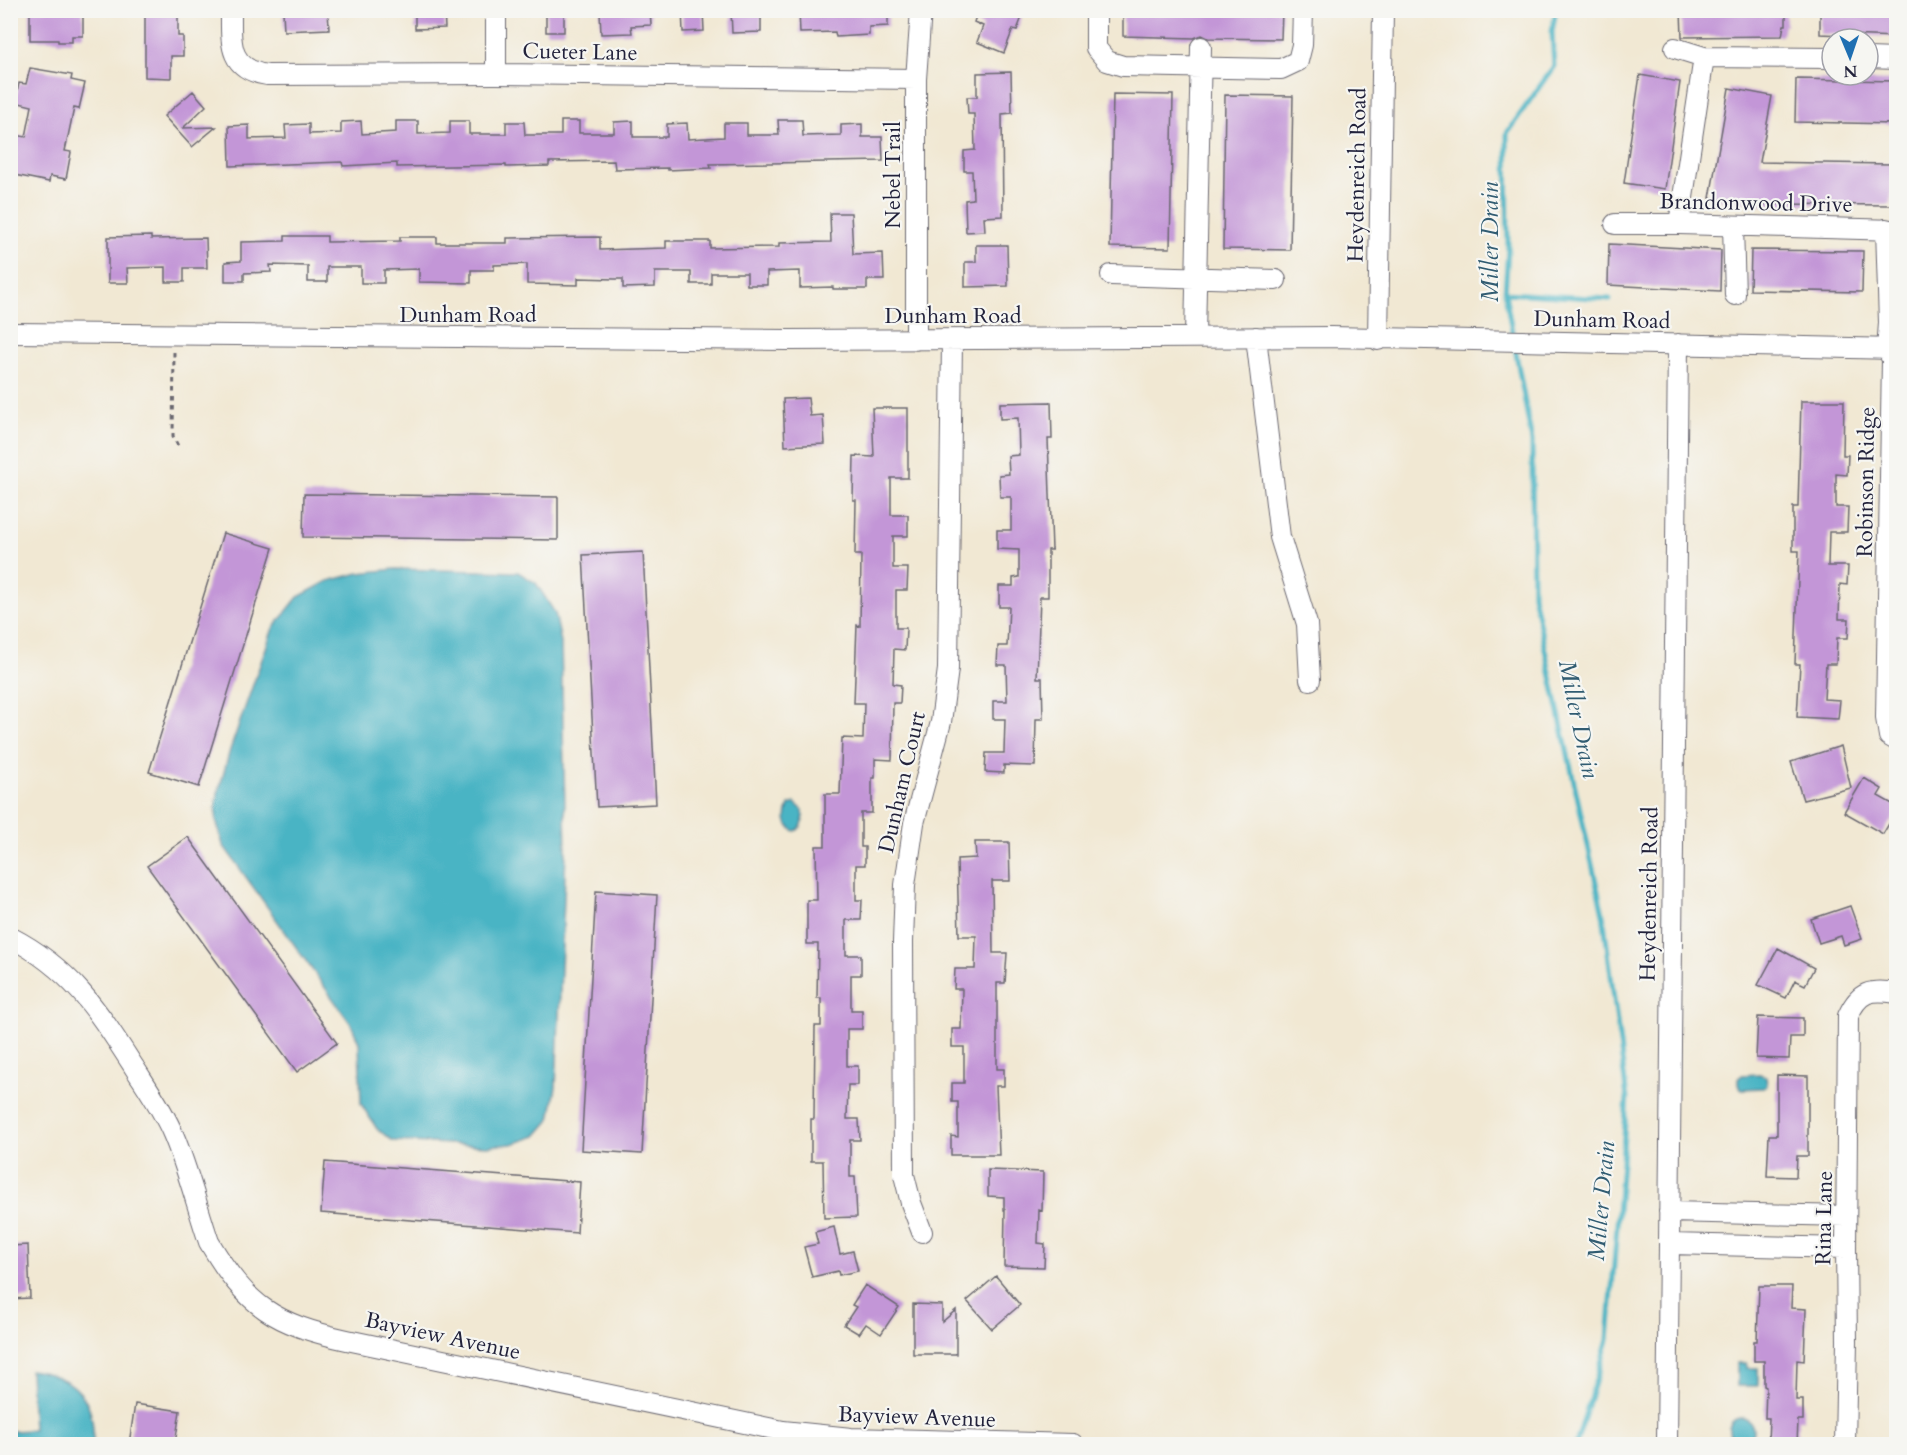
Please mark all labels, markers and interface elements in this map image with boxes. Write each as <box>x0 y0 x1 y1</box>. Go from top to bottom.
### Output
north arrow <box>1820 27 1880 87</box>
street label: Cueter Lane <box>522 36 638 68</box>
text: N <box>1843 60 1858 82</box>
street label: Heydenreich Road <box>1340 87 1374 263</box>
street label: Nebel Trail <box>878 121 908 229</box>
water label: Miller Drain <box>1474 182 1507 302</box>
street label: Brandonwood Drive <box>1659 186 1853 220</box>
street label: Dunham Road <box>400 300 537 330</box>
street label: Dunham Road <box>885 301 1022 331</box>
street label: Dunham Road <box>1533 304 1671 336</box>
street label: Robinson Ridge <box>1850 406 1882 558</box>
water label: Miller Drain <box>1550 657 1607 782</box>
street label: Dunham Court <box>871 708 933 856</box>
street label: Heydenreich Road <box>1632 806 1666 982</box>
water label: Miller Drain <box>1580 1139 1623 1262</box>
street label: Rina Lane <box>1808 1170 1840 1266</box>
street label: Bayview Avenue <box>362 1305 523 1367</box>
street label: Bayview Avenue <box>837 1399 997 1435</box>

